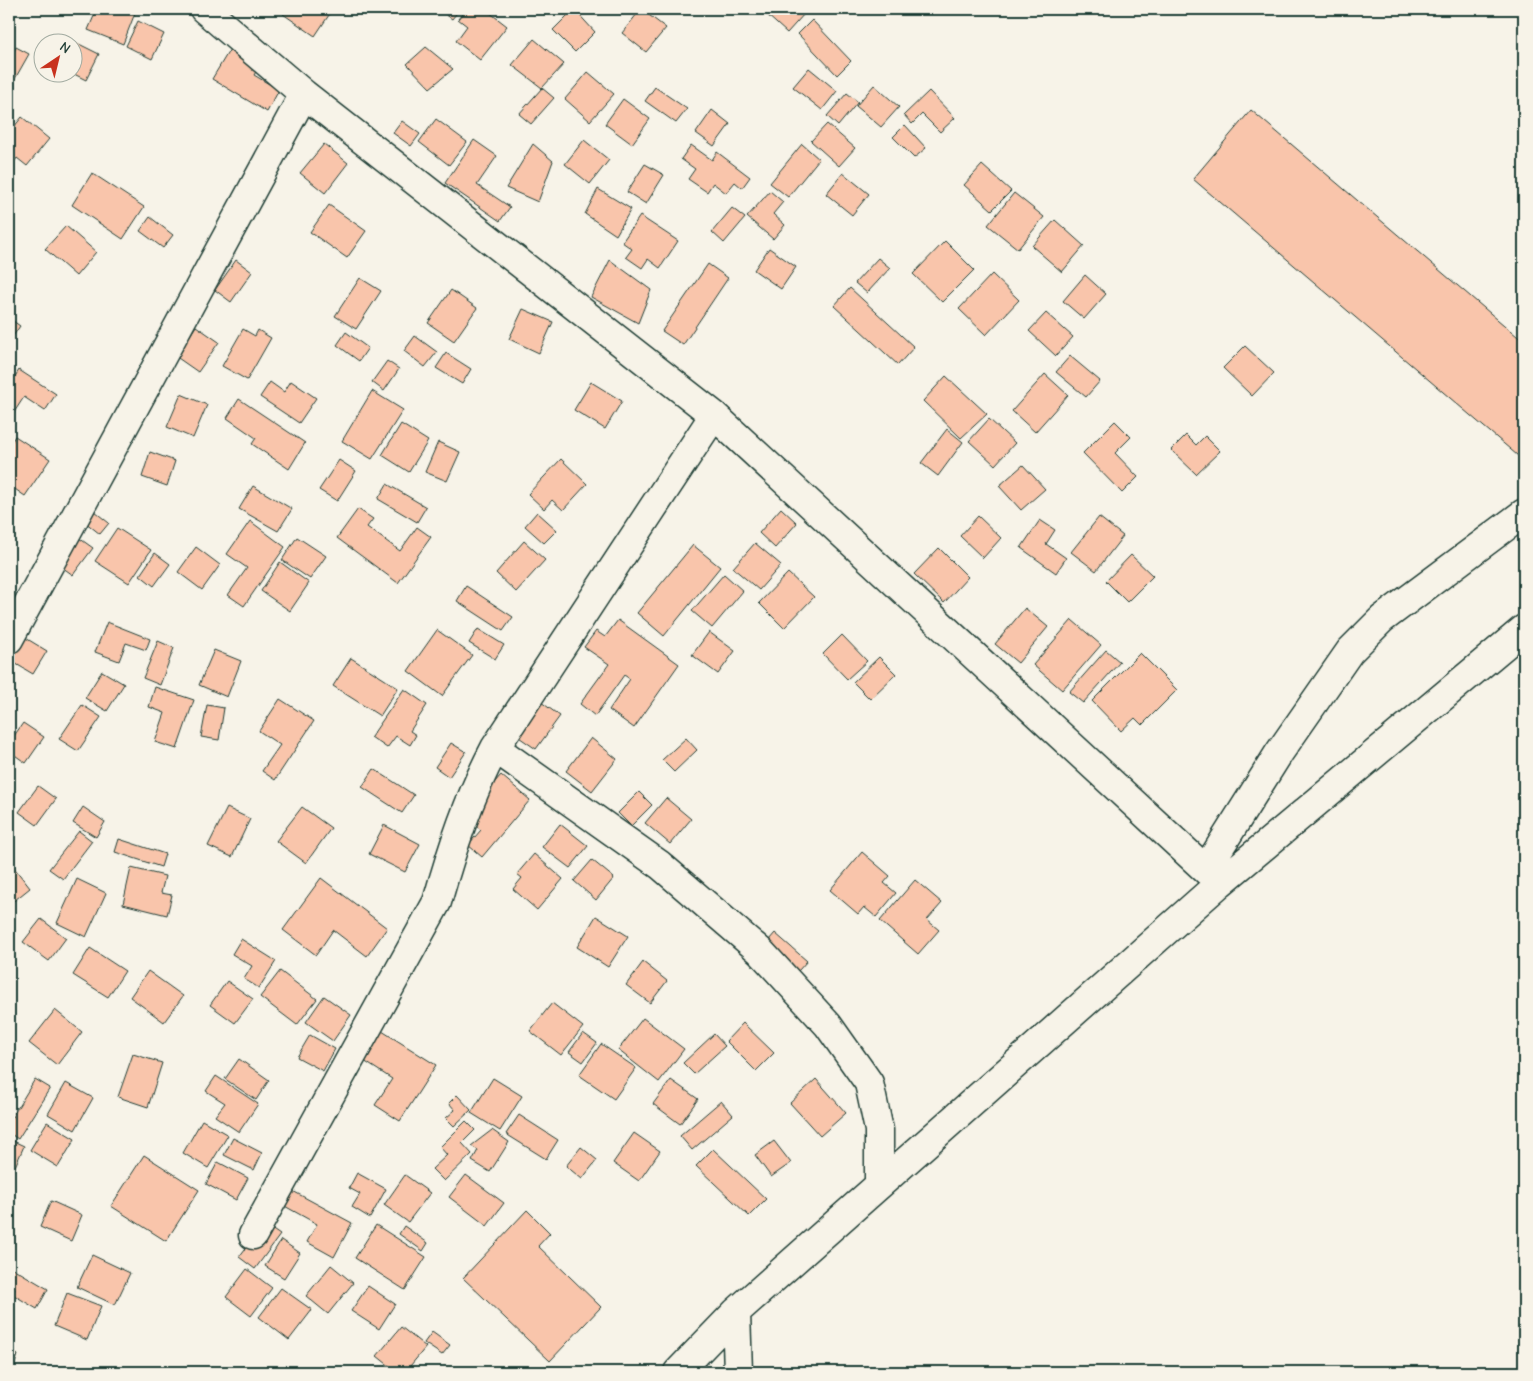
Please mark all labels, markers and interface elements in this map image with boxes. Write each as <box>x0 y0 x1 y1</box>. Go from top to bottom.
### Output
north arrow <box>32 32 82 82</box>
text: N <box>57 38 74 57</box>

